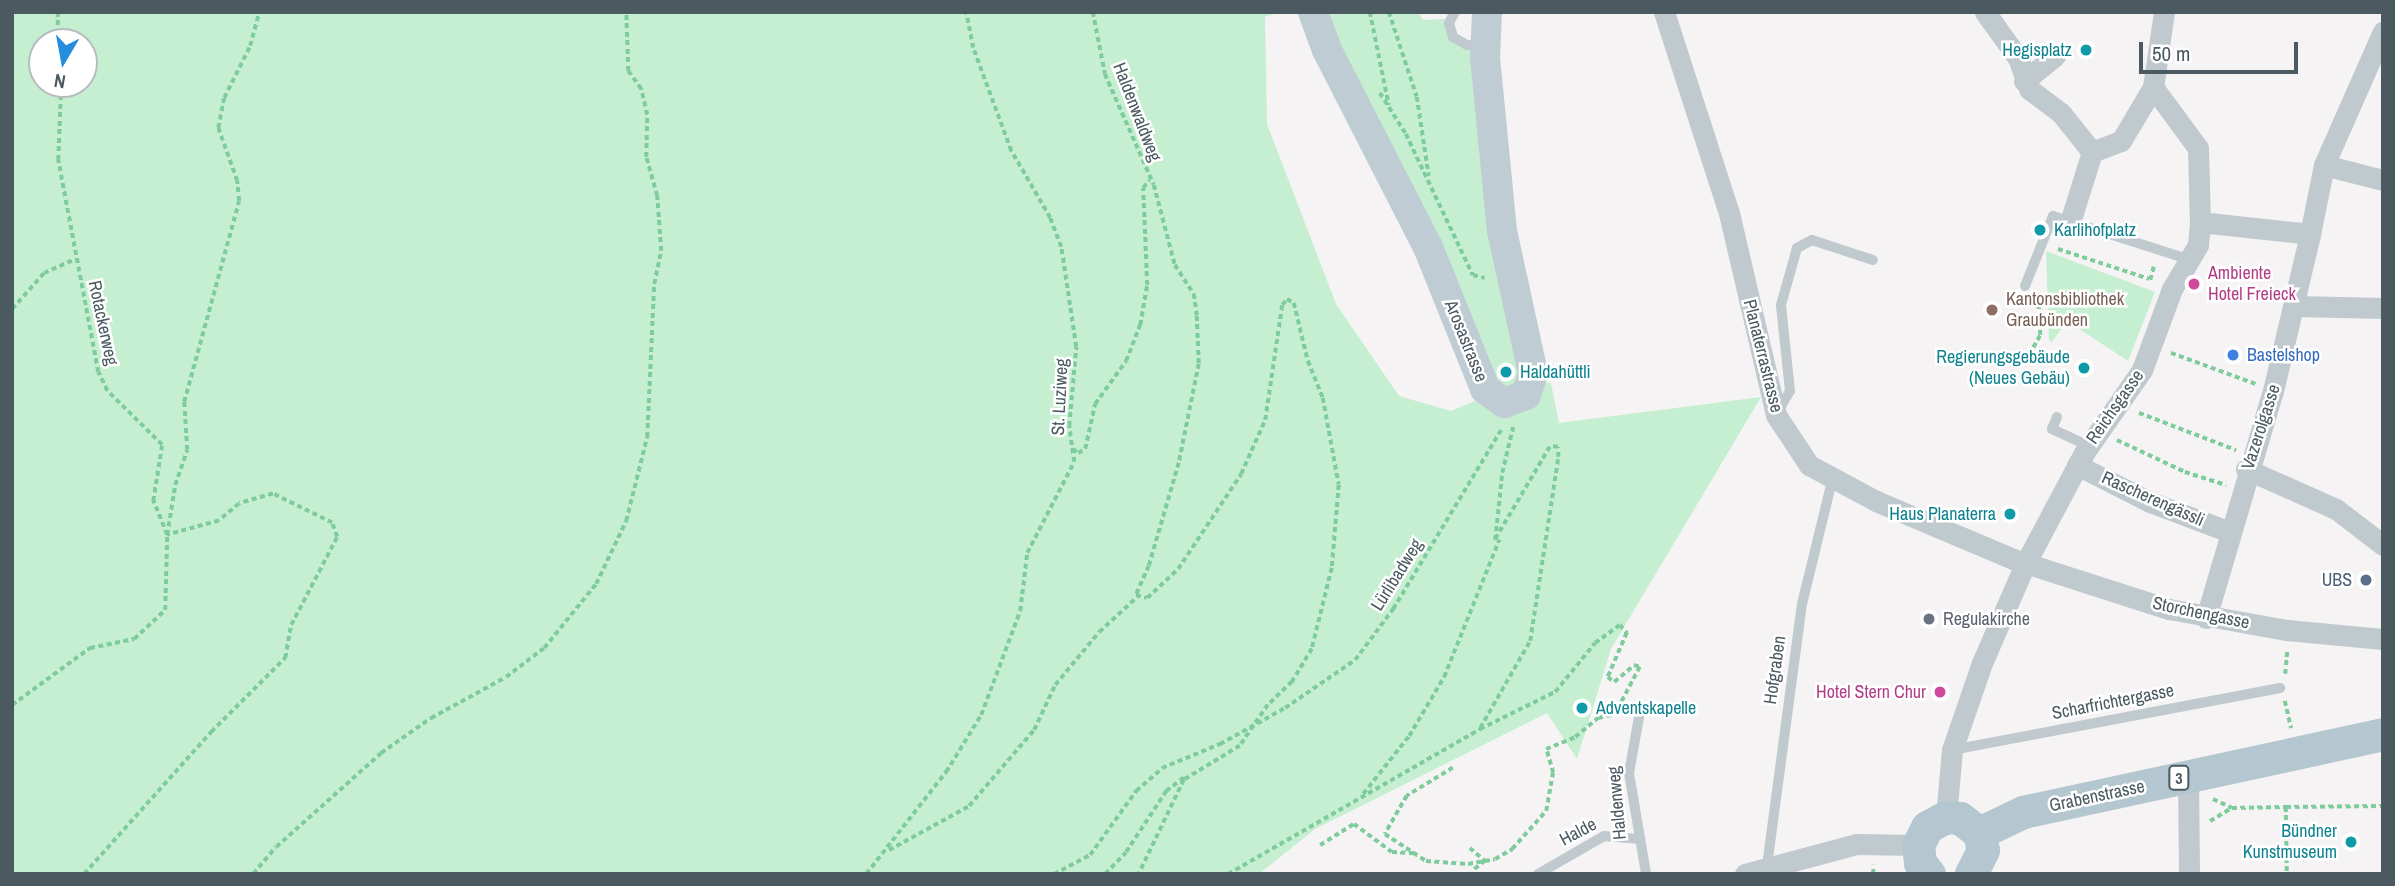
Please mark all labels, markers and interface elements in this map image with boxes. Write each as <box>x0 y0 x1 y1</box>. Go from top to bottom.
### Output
north arrow <box>28 28 98 98</box>
scale bar <box>2143 28 2302 72</box>
place label: Hegisplatz <box>2002 39 2072 61</box>
text: 50 m <box>2152 39 2190 68</box>
marker: Hegisplatz <box>2078 42 2094 58</box>
street label: Haldenwaldweg <box>1108 59 1166 165</box>
text: N <box>52 68 67 95</box>
place label: Karlihofplatz <box>2054 219 2136 241</box>
marker: Karlihofplatz <box>2032 222 2048 238</box>
place label: Ambiente Hotel Freieck <box>2208 263 2296 306</box>
marker: Ambiente Hotel Freieck <box>2186 276 2202 292</box>
street label: Rotackerweg <box>83 279 123 367</box>
place label: Kantonsbibliothek Graubünden <box>2006 289 2124 332</box>
street label: Arosastrasse <box>1440 297 1492 385</box>
street label: Planaterrastrasse <box>1739 297 1787 415</box>
marker: Kantonsbibliothek Graubünden <box>1984 302 2000 318</box>
place label: Bastelshop <box>2247 344 2320 366</box>
place label: Regierungsgebäude (Neues Gebäu) <box>1936 347 2070 390</box>
marker: Bastelshop <box>2225 347 2241 363</box>
street label: St. Luziweg <box>1047 358 1073 436</box>
marker: Regierungsgebäude (Neues Gebäu) <box>2076 360 2092 376</box>
place label: Haldahüttli <box>1520 361 1591 383</box>
marker: Haldahüttli <box>1498 364 1514 380</box>
street label: Reichsgasse <box>2082 366 2148 448</box>
street label: Vazerolgasse <box>2237 382 2285 472</box>
street label: Rascherengässli <box>2098 467 2208 531</box>
place label: Haus Planaterra <box>1889 503 1996 525</box>
marker: Haus Planaterra <box>2002 506 2018 522</box>
street label: Lürlibadweg <box>1367 535 1427 615</box>
place label: UBS <box>2322 569 2352 591</box>
marker: UBS <box>2358 572 2374 588</box>
street label: Storchengasse <box>2151 592 2251 634</box>
place label: Regulakirche <box>1943 608 2030 630</box>
marker: Regulakirche <box>1921 611 1937 627</box>
street label: Hofgraben <box>1760 634 1790 706</box>
street label: Scharfrichtergasse <box>2050 680 2176 724</box>
place label: Hotel Stern Chur <box>1816 681 1926 703</box>
marker: Hotel Stern Chur <box>1932 684 1948 700</box>
place label: Adventskapelle <box>1596 697 1696 719</box>
marker: Adventskapelle <box>1574 700 1590 716</box>
street label: Haldenweg <box>1603 765 1631 841</box>
road number: 3 <box>2167 765 2191 790</box>
street label: Grabenstrasse <box>2047 775 2147 817</box>
street label: Halde <box>1556 813 1600 851</box>
place label: Bündner Kunstmuseum <box>2243 821 2337 864</box>
marker: Bündner Kunstmuseum <box>2343 834 2359 850</box>

